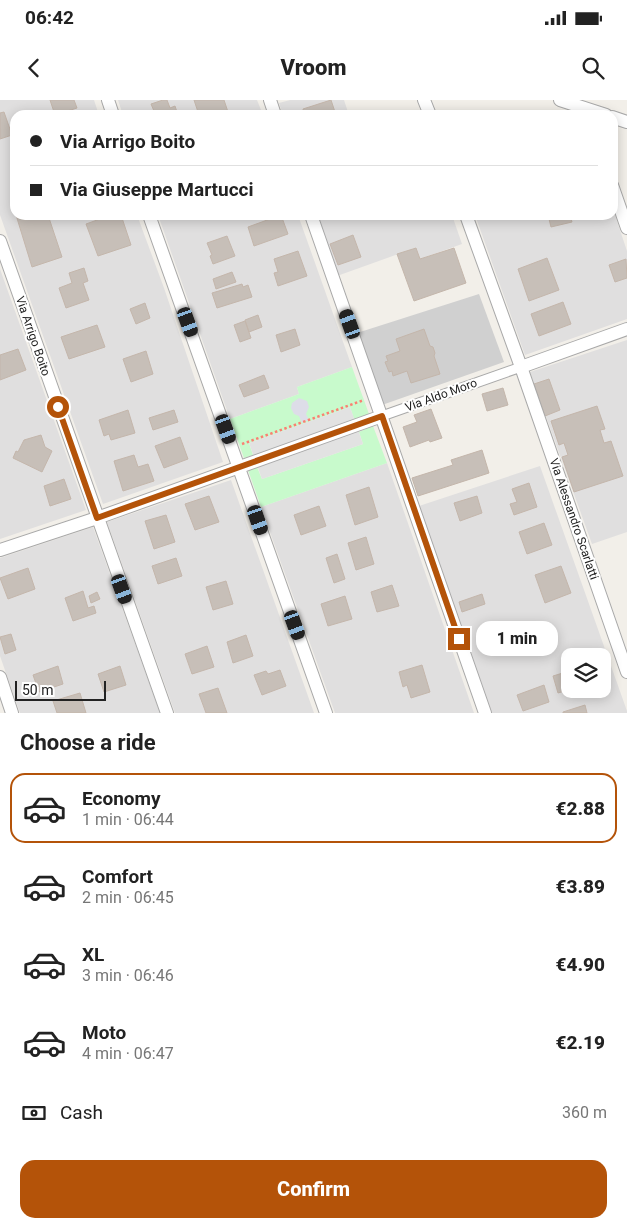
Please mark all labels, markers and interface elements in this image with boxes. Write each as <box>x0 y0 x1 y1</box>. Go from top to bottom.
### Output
text: 06:42 <box>25 6 74 29</box>
icon: back <box>20 54 48 82</box>
icon: search <box>579 54 607 82</box>
text: Vroom <box>281 55 346 80</box>
text: Via Arrigo Boito <box>60 130 195 153</box>
text: Via Giuseppe Martucci <box>60 178 253 201</box>
street label: Via Arrigo Boito <box>13 294 53 378</box>
car <box>175 305 200 339</box>
car <box>337 307 362 341</box>
street label: Via Aldo Moro <box>403 375 479 414</box>
route start <box>47 396 69 418</box>
car <box>213 412 238 446</box>
street label: Via Alessandro Scarlatti <box>547 456 601 582</box>
car <box>246 503 269 537</box>
car <box>109 572 134 606</box>
car <box>282 608 307 642</box>
callout: 1 min <box>476 622 559 656</box>
route end <box>448 628 470 650</box>
text: 1 min <box>497 629 537 648</box>
map controls <box>561 648 611 698</box>
button: layers <box>561 648 611 698</box>
scale bar <box>15 678 106 701</box>
text: 50 m <box>22 682 54 698</box>
text: Choose a ride <box>20 730 156 755</box>
icon: car <box>22 786 67 831</box>
text: Economy <box>82 787 161 810</box>
text: €2.88 <box>556 797 605 820</box>
text: 1 min · 06:44 <box>82 810 174 829</box>
icon: car <box>22 864 67 909</box>
text: Comfort <box>82 865 153 888</box>
text: €3.89 <box>556 875 605 898</box>
text: 2 min · 06:45 <box>82 888 174 907</box>
icon: car <box>22 942 67 987</box>
text: XL <box>82 943 104 966</box>
text: €4.90 <box>556 953 605 976</box>
text: 3 min · 06:46 <box>82 966 174 985</box>
icon: car <box>22 1020 67 1065</box>
text: Moto <box>82 1021 126 1044</box>
text: €2.19 <box>556 1031 605 1054</box>
text: 4 min · 06:47 <box>82 1044 174 1063</box>
icon: cash <box>20 1099 48 1127</box>
text: Cash <box>60 1101 103 1124</box>
text: 360 m <box>562 1103 607 1122</box>
button: Confirm <box>20 1160 607 1218</box>

